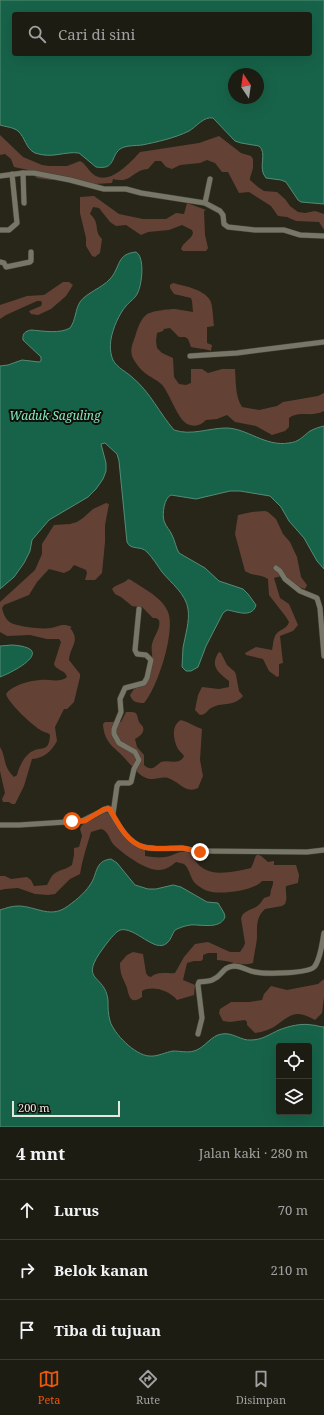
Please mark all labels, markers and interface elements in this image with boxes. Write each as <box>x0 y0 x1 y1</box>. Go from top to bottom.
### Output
search box <box>12 12 312 56</box>
icon: search <box>26 23 48 45</box>
text: Cari di sini <box>58 24 135 44</box>
north arrow <box>228 68 264 104</box>
water label: Waduk Saguling <box>9 407 102 424</box>
route start <box>63 812 81 830</box>
route end <box>191 843 209 861</box>
map controls <box>276 1043 312 1115</box>
button: locate <box>276 1043 312 1079</box>
button: layers <box>276 1079 312 1115</box>
scale bar <box>12 1099 120 1118</box>
text: 200 m <box>18 1100 50 1115</box>
text: 4 mnt <box>16 1142 65 1165</box>
text: Jalan kaki · 280 m <box>199 1144 308 1162</box>
icon: ahead <box>16 1199 38 1221</box>
text: Lurus <box>54 1200 99 1220</box>
text: 70 m <box>278 1201 308 1219</box>
icon: right <box>16 1259 38 1281</box>
text: Belok kanan <box>54 1260 148 1280</box>
text: 210 m <box>271 1261 308 1279</box>
icon: arrive <box>16 1319 38 1341</box>
text: Tiba di tujuan <box>54 1320 161 1340</box>
tab: Peta <box>38 1368 60 1407</box>
tab: Rute <box>136 1368 160 1407</box>
tab: Disimpan <box>236 1368 286 1407</box>

